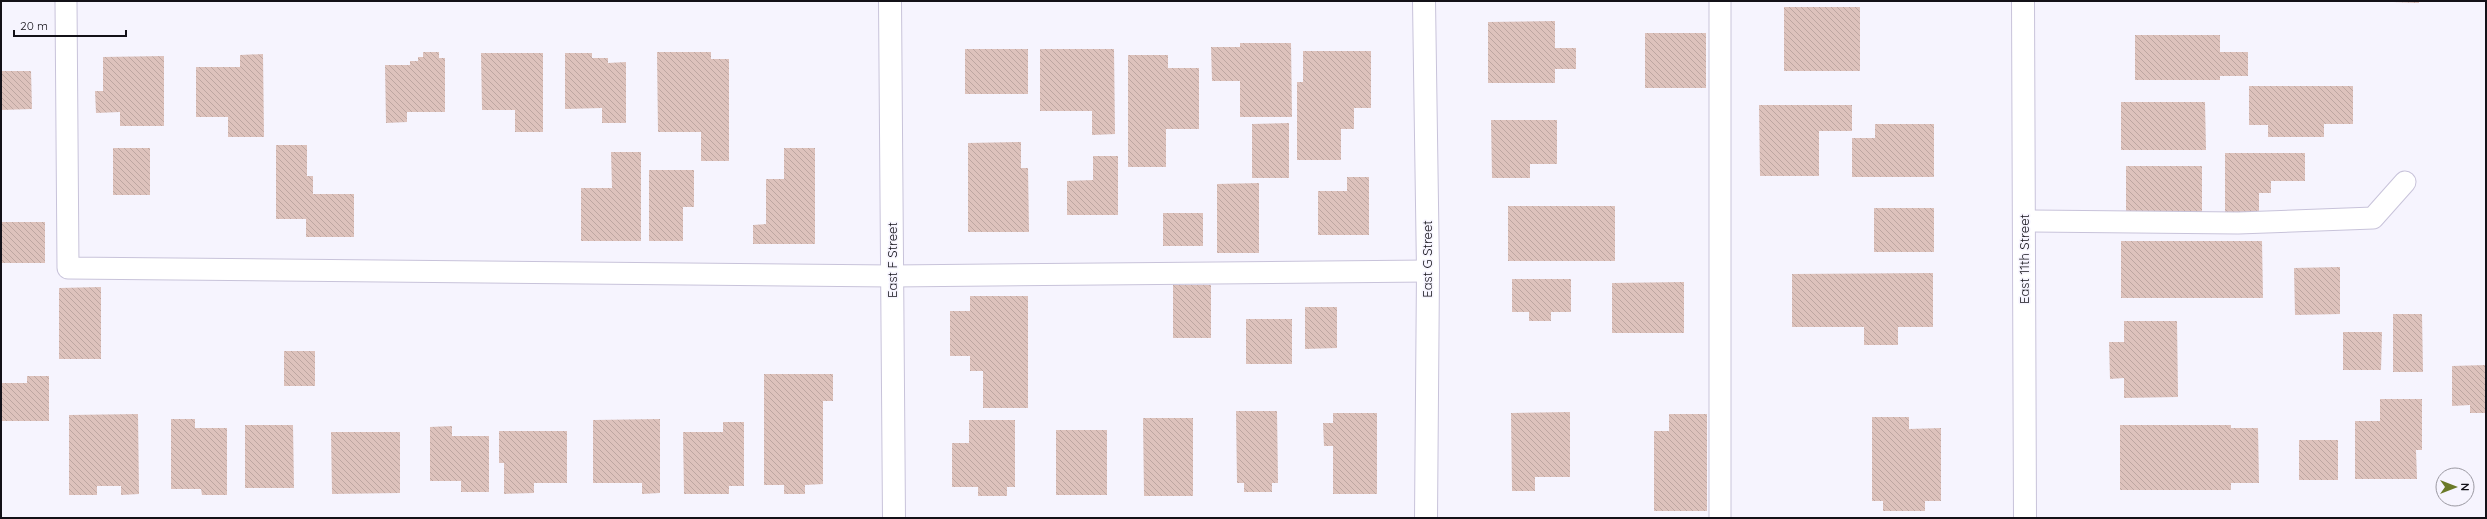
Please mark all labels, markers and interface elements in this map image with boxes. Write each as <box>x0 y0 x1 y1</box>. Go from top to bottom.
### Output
scale bar <box>14 12 126 38</box>
text: 20 m <box>20 18 48 33</box>
street label: East 11th Street <box>2016 214 2032 304</box>
street label: East G Street <box>1419 220 1435 298</box>
street label: East F Street <box>884 222 900 298</box>
north arrow <box>2435 467 2475 507</box>
text: N <box>2458 483 2472 491</box>

